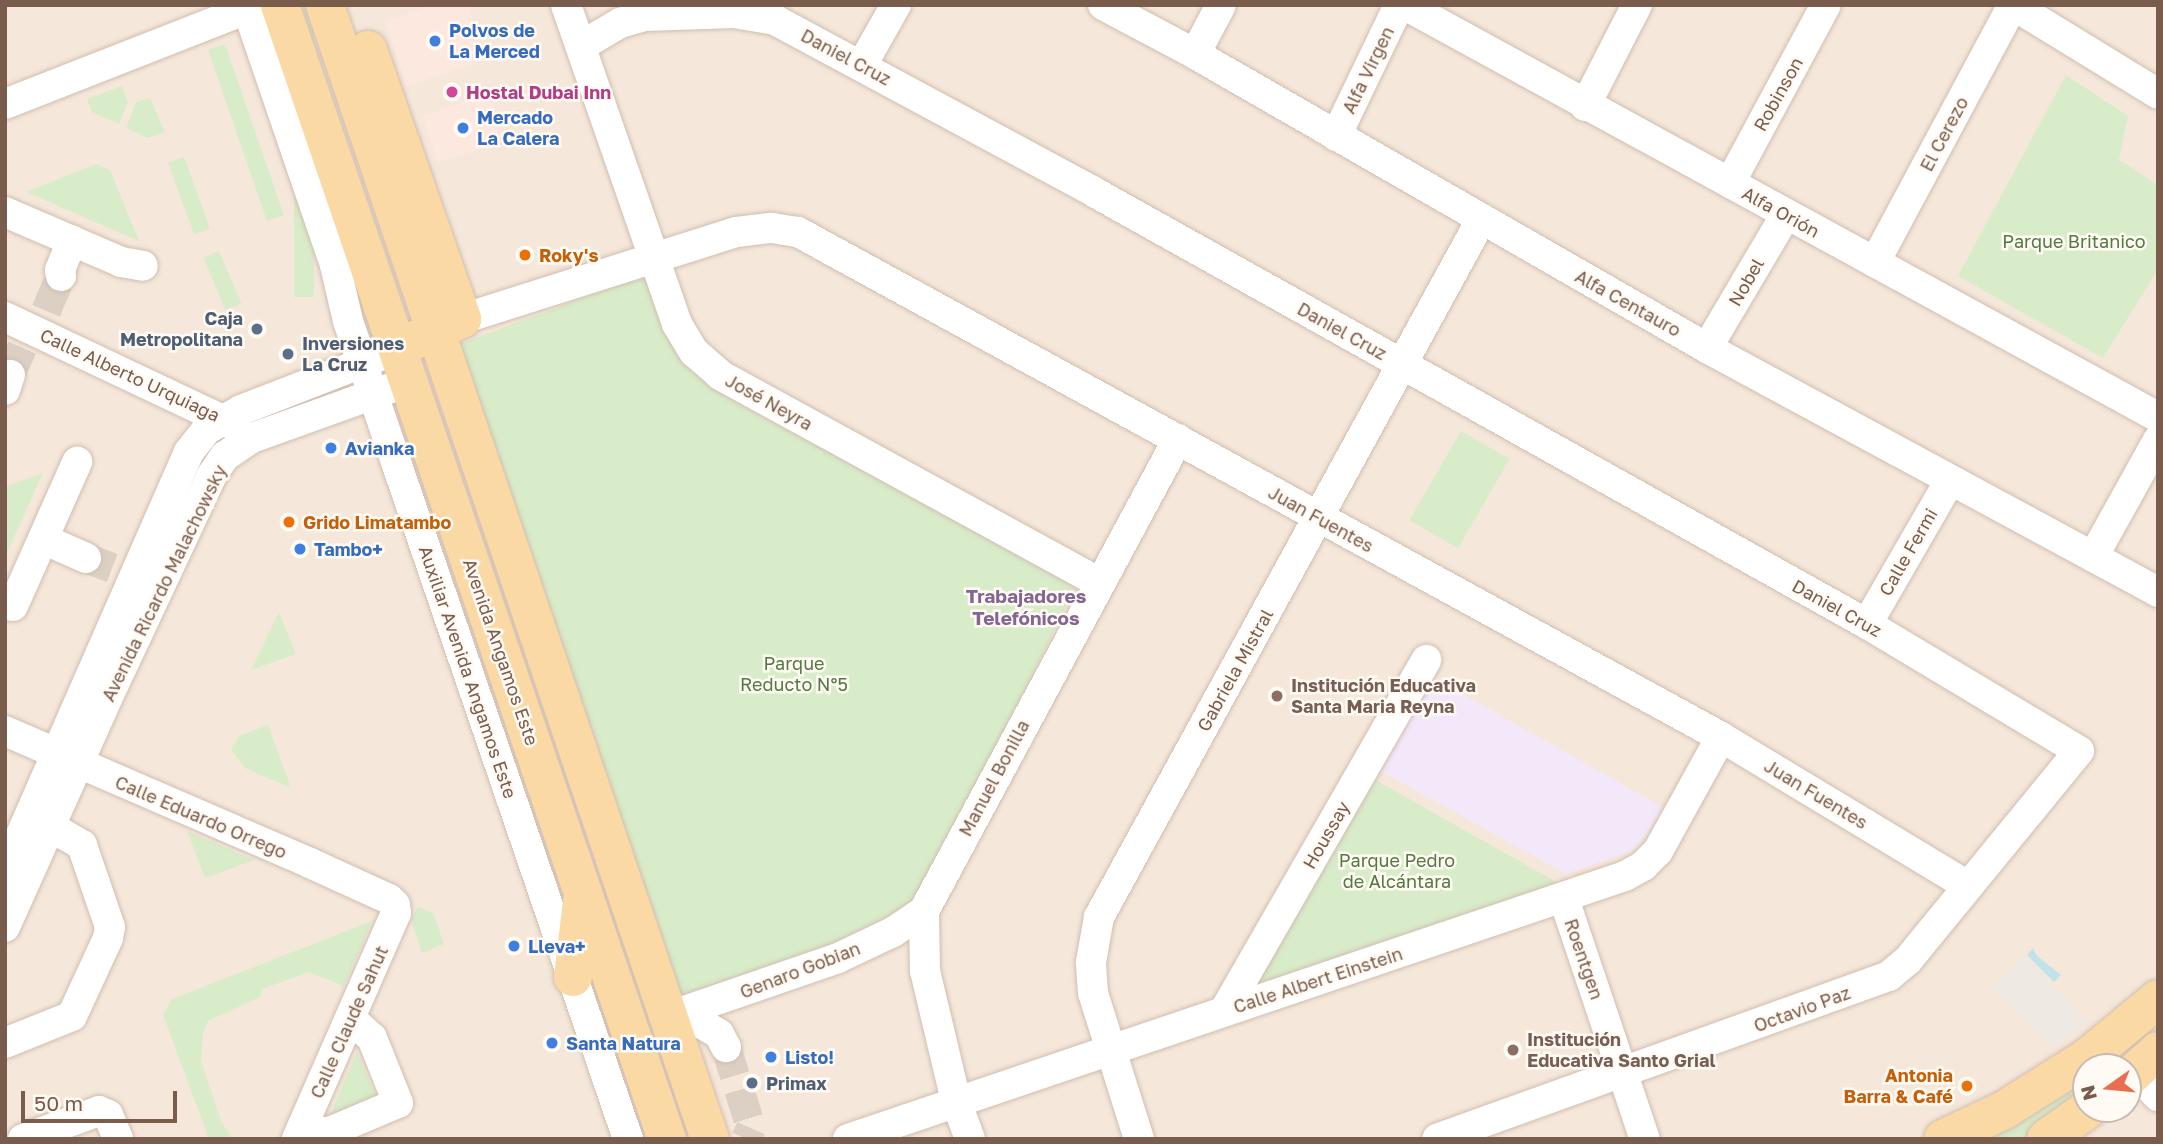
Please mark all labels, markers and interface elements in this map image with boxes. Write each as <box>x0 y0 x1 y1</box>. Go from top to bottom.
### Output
place label: Polvos de La Merced <box>449 20 540 62</box>
street label: Alfa Virgen <box>1338 23 1398 117</box>
street label: Daniel Cruz <box>797 24 895 90</box>
marker: Polvos de La Merced <box>427 33 443 49</box>
street label: Robinson <box>1749 53 1807 135</box>
place label: Hostal Dubai Inn <box>466 81 611 103</box>
marker: Hostal Dubai Inn <box>444 84 460 100</box>
street label: El Cerezo <box>1915 93 1973 175</box>
place label: Mercado La Calera <box>477 107 559 150</box>
marker: Mercado La Calera <box>455 120 471 136</box>
street label: Alfa Orión <box>1739 182 1823 242</box>
park label: Parque Britanico <box>2002 230 2146 252</box>
place label: Roky's <box>539 244 598 266</box>
marker: Roky's <box>517 247 533 263</box>
street label: Nobel <box>1724 254 1768 310</box>
street label: Alfa Centauro <box>1571 265 1685 341</box>
street label: Daniel Cruz <box>1294 298 1390 364</box>
place label: Caja Metropolitana <box>120 308 243 350</box>
marker: Caja Metropolitana <box>249 321 265 337</box>
street label: Calle Alberto Urquiaga <box>37 324 223 426</box>
place label: Inversiones La Cruz <box>302 333 404 376</box>
marker: Inversiones La Cruz <box>280 346 296 362</box>
street label: José Neyra <box>722 369 816 435</box>
place label: Avianka <box>345 437 415 459</box>
marker: Avianka <box>323 440 339 456</box>
street label: Avenida Ricardo Malachowsky <box>97 461 231 705</box>
street label: Juan Fuentes <box>1265 481 1377 557</box>
street label: Calle Fermi <box>1874 504 1942 600</box>
place label: Grido Limatambo <box>303 511 451 533</box>
marker: Grido Limatambo <box>281 514 297 530</box>
place label: Tambo+ <box>314 538 383 560</box>
marker: Tambo+ <box>292 541 308 557</box>
street label: Auxiliar Avenida Angamos Este <box>415 543 521 801</box>
street label: Avenida Angamos Este <box>459 556 543 748</box>
street label: Daniel Cruz <box>1789 575 1885 641</box>
district label: Trabajadores Telefónicos <box>966 585 1086 629</box>
street label: Gabriela Mistral <box>1192 605 1278 735</box>
park label: Parque Reducto N°5 <box>740 653 848 696</box>
place label: Institución Educativa Santa Maria Reyna <box>1291 675 1476 718</box>
marker: Institución Educativa Santa Maria Reyna <box>1269 688 1285 704</box>
street label: Manuel Bonilla <box>954 716 1034 840</box>
street label: Juan Fuentes <box>1760 755 1872 833</box>
street label: Calle Eduardo Orrego <box>112 771 290 863</box>
street label: Houssay <box>1298 797 1354 873</box>
park label: Parque Pedro de Alcántara <box>1339 850 1455 892</box>
street label: Roentgen <box>1560 916 1608 1002</box>
place label: Lleva+ <box>528 935 586 957</box>
street label: Genaro Gobian <box>737 937 863 1003</box>
marker: Lleva+ <box>506 938 522 954</box>
street label: Calle Claude Sahut <box>306 942 392 1102</box>
street label: Calle Albert Einstein <box>1231 942 1405 1018</box>
street label: Octavio Paz <box>1751 982 1853 1036</box>
place label: Institución Educativa Santo Grial <box>1527 1029 1716 1072</box>
place label: Santa Natura <box>566 1032 681 1054</box>
marker: Santa Natura <box>544 1035 560 1051</box>
marker: Institución Educativa Santo Grial <box>1505 1042 1521 1058</box>
place label: Listo! <box>785 1046 834 1068</box>
marker: Listo! <box>763 1049 779 1065</box>
north arrow <box>2072 1053 2142 1123</box>
place label: Antonia Barra & Café <box>1844 1065 1953 1108</box>
place label: Primax <box>766 1072 827 1094</box>
marker: Primax <box>744 1075 760 1091</box>
scale bar <box>24 1078 180 1122</box>
marker: Antonia Barra & Café <box>1959 1078 1975 1094</box>
text: N <box>2075 1083 2101 1103</box>
text: 50 m <box>34 1090 83 1116</box>

